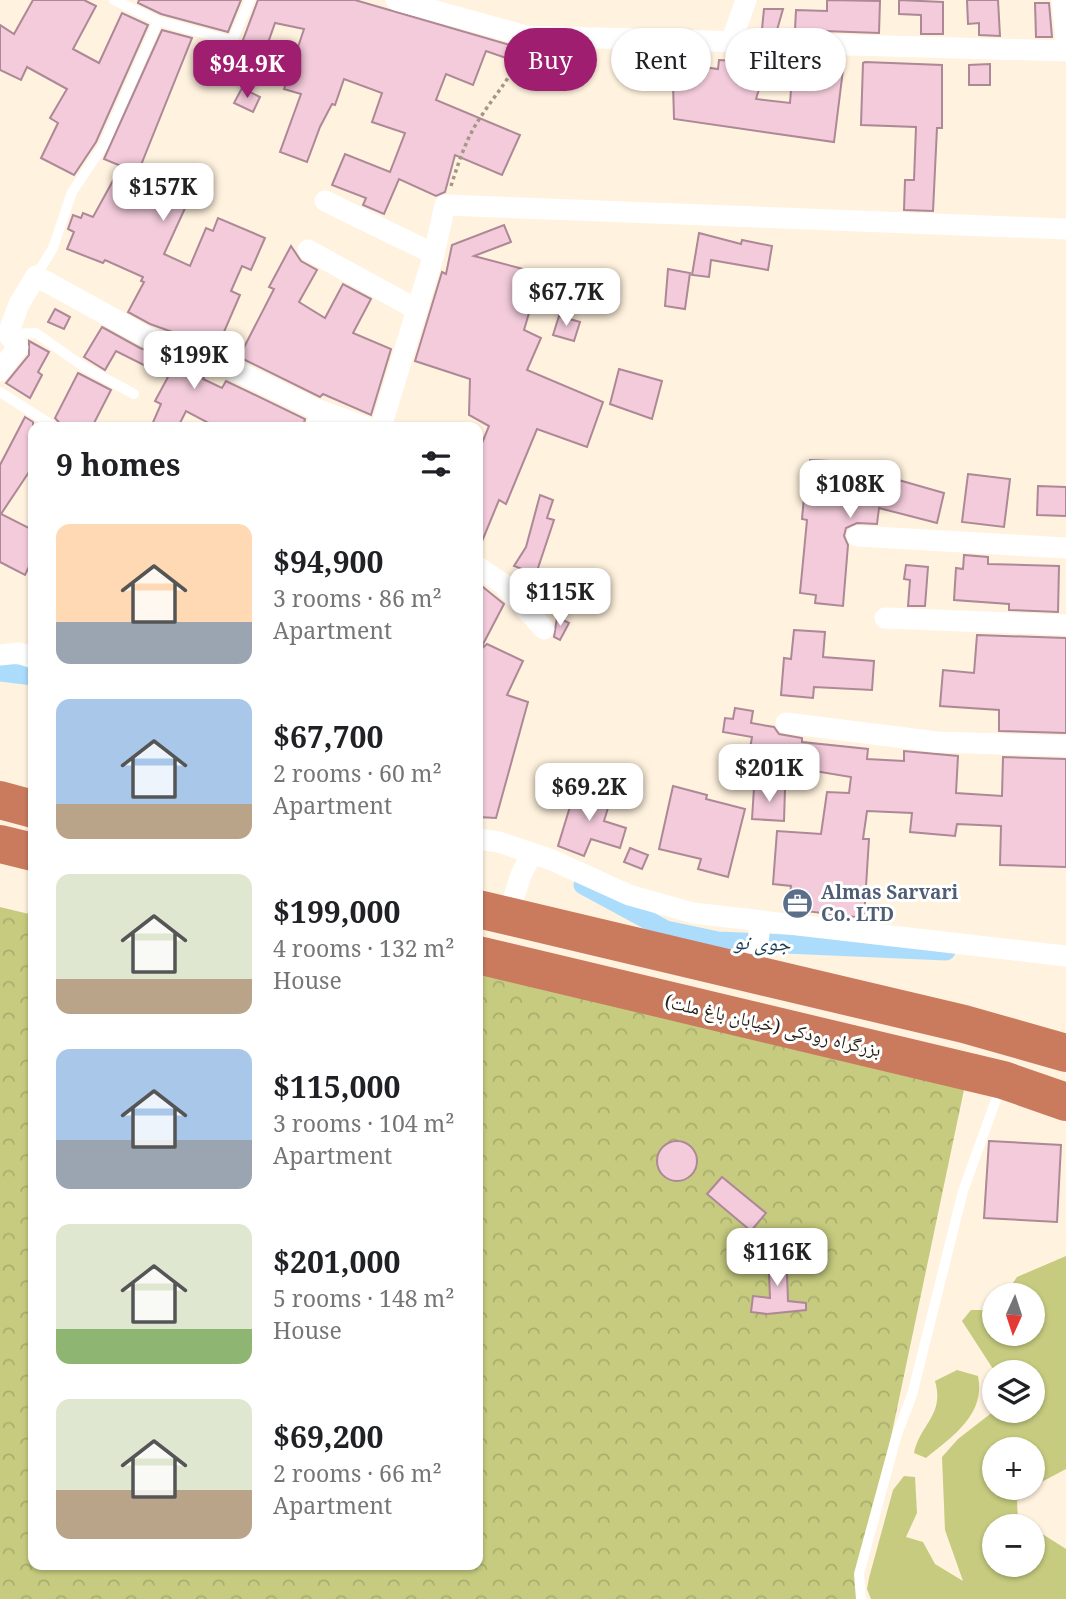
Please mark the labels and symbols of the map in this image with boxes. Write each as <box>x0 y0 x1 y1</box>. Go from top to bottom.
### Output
pin: $94.9K <box>190 41 304 100</box>
pin: $157K <box>114 164 212 223</box>
pin: $67.7K <box>509 268 623 328</box>
pin: $199K <box>145 332 243 391</box>
pin: $108K <box>801 461 899 520</box>
pin: $115K <box>511 568 609 628</box>
pin: $201K <box>720 744 818 804</box>
pin: $69.2K <box>532 764 646 823</box>
place label: Almas Sarvari Co. LTD <box>821 879 958 927</box>
office icon: Almas Sarvari Co. LTD <box>781 886 815 920</box>
water label: جوی نو <box>732 927 792 957</box>
street label: بزرگراه رودکی (خیابان باغ ملت) <box>662 987 884 1063</box>
pin: $116K <box>728 1228 826 1288</box>
north arrow <box>982 1283 1045 1346</box>

